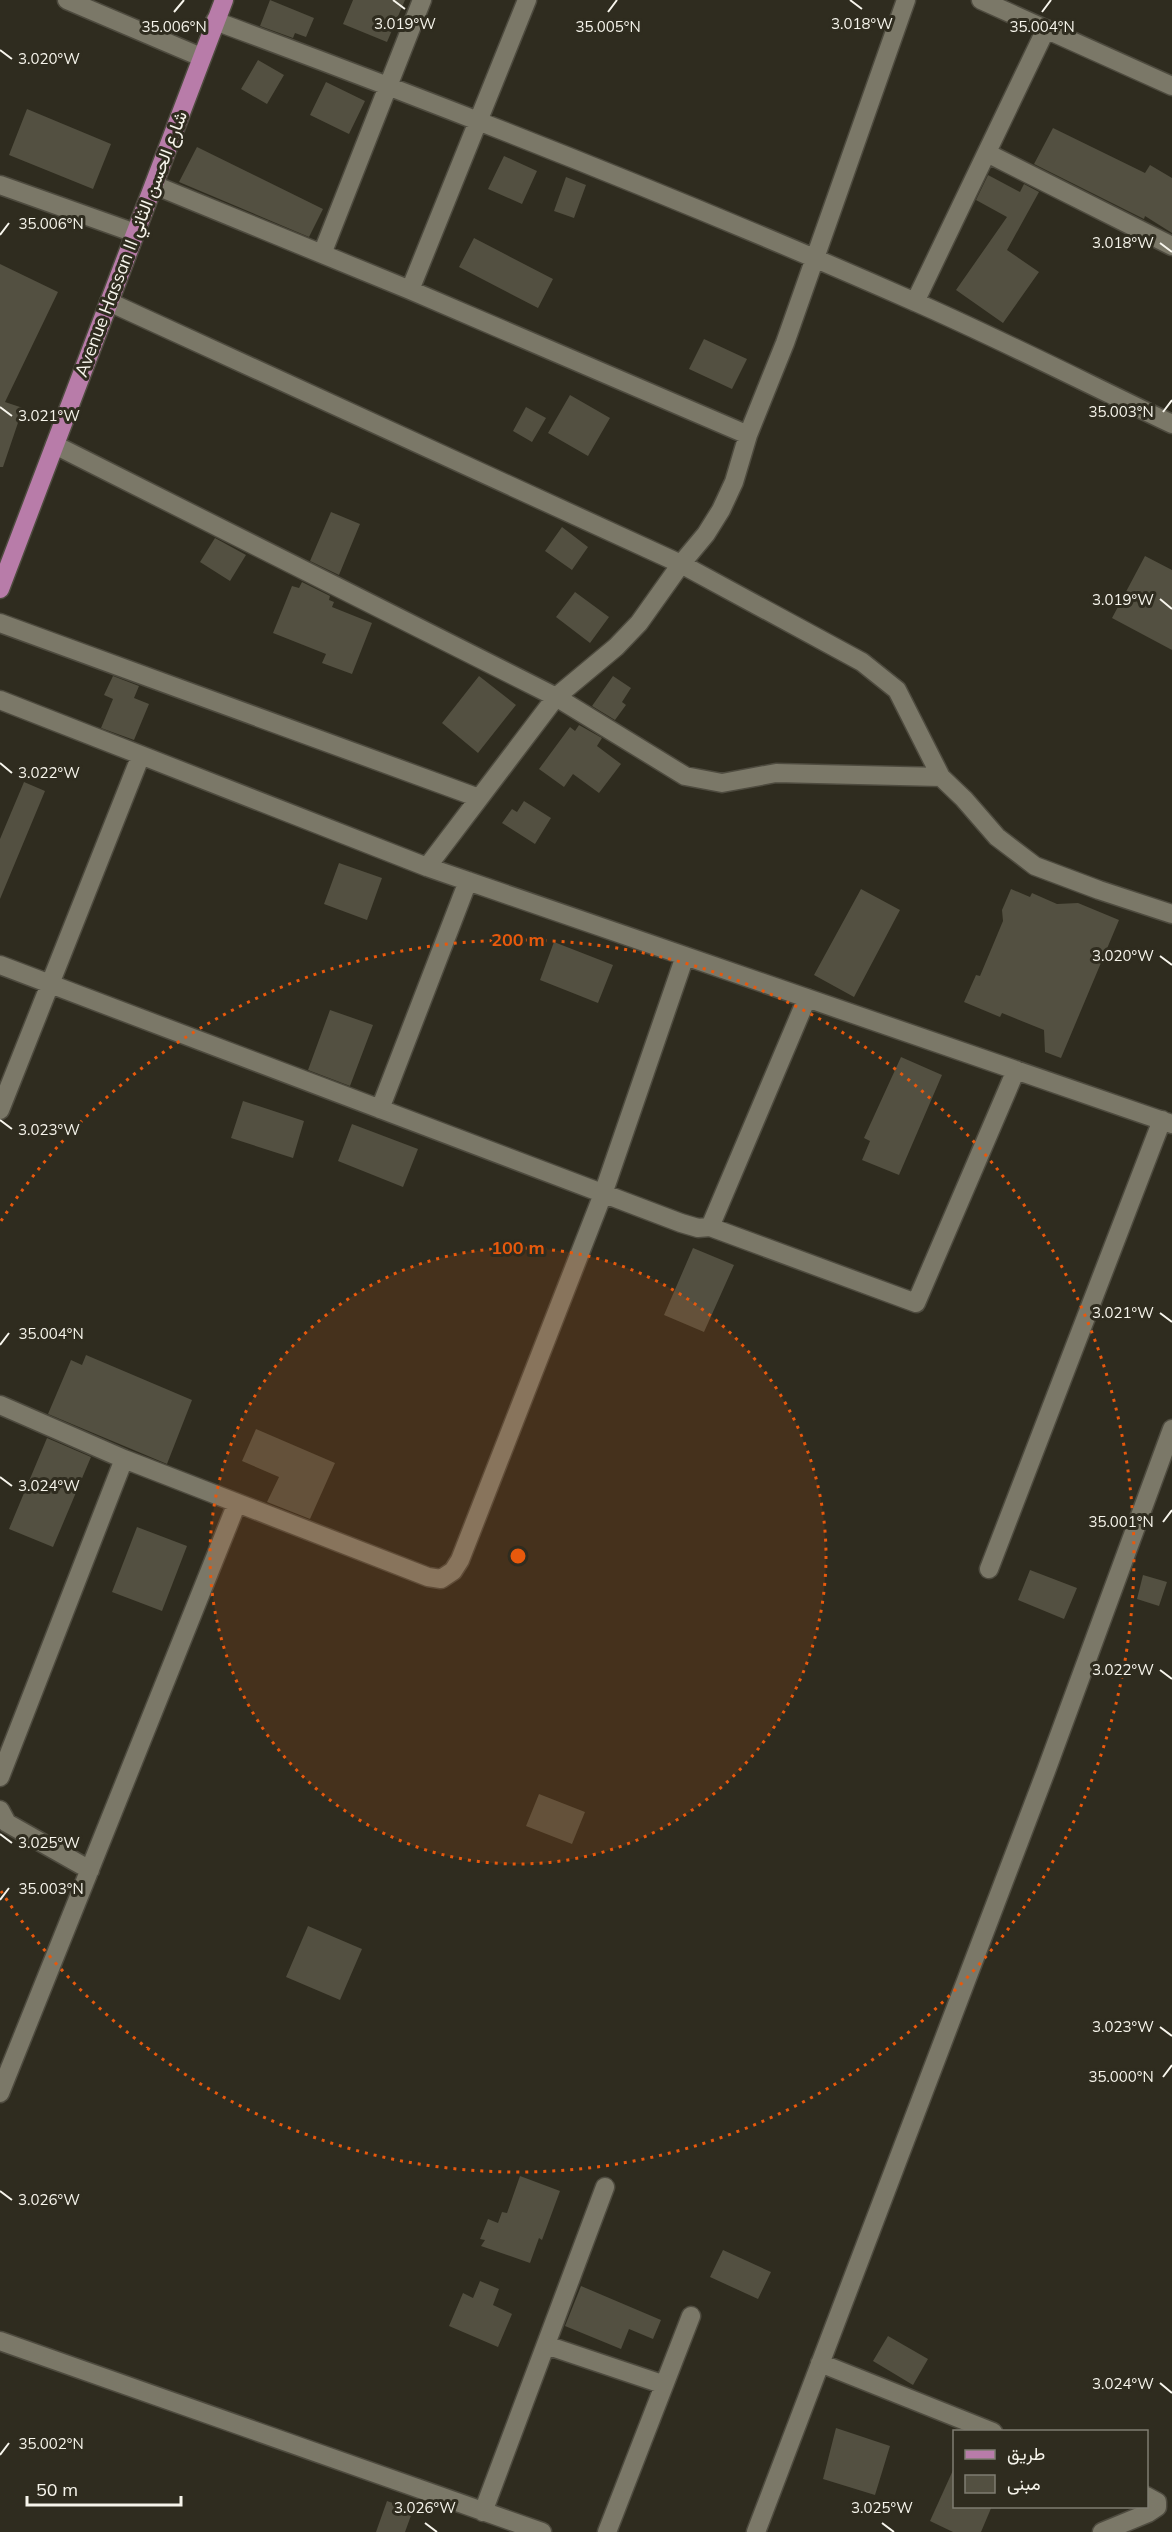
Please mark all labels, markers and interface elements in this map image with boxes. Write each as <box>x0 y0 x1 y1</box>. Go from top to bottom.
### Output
text: 3.019°W <box>374 14 436 33</box>
text: 3.018°W <box>831 14 893 33</box>
text: 35.006°N <box>141 17 207 36</box>
text: 35.005°N <box>575 17 641 36</box>
text: 35.004°N <box>1009 17 1075 36</box>
text: 3.020°W <box>18 49 80 68</box>
street label: Avenue Hassan II شارع الحسن الثاني <box>69 108 196 382</box>
text: 35.006°N <box>18 214 84 233</box>
text: 3.018°W <box>1092 233 1154 252</box>
text: 35.003°N <box>1088 402 1154 421</box>
text: 3.021°W <box>18 406 80 425</box>
text: 3.019°W <box>1092 590 1154 609</box>
text: 3.022°W <box>18 763 80 782</box>
text: 200 m <box>491 928 545 951</box>
text: 3.020°W <box>1092 946 1154 965</box>
text: 3.023°W <box>18 1120 80 1139</box>
text: 100 m <box>491 1236 545 1259</box>
text: 3.021°W <box>1092 1303 1154 1322</box>
text: 35.004°N <box>18 1324 84 1343</box>
text: 3.024°W <box>18 1476 80 1495</box>
text: 35.001°N <box>1088 1512 1154 1531</box>
centre of rings <box>508 1546 528 1566</box>
text: 3.022°W <box>1092 1660 1154 1679</box>
text: 3.025°W <box>18 1833 80 1852</box>
text: 35.003°N <box>18 1879 84 1898</box>
text: 3.023°W <box>1092 2017 1154 2036</box>
text: 35.000°N <box>1088 2067 1154 2086</box>
text: 3.026°W <box>18 2190 80 2209</box>
text: 3.024°W <box>1092 2374 1154 2393</box>
legend <box>953 2430 1148 2508</box>
text: 35.002°N <box>18 2434 84 2453</box>
text: طريق <box>1007 2442 1045 2465</box>
scale bar <box>27 2469 182 2507</box>
text: مبنى <box>1007 2472 1041 2495</box>
text: 50 m <box>36 2478 78 2501</box>
text: 3.026°W <box>394 2498 456 2517</box>
text: 3.025°W <box>851 2498 913 2517</box>

